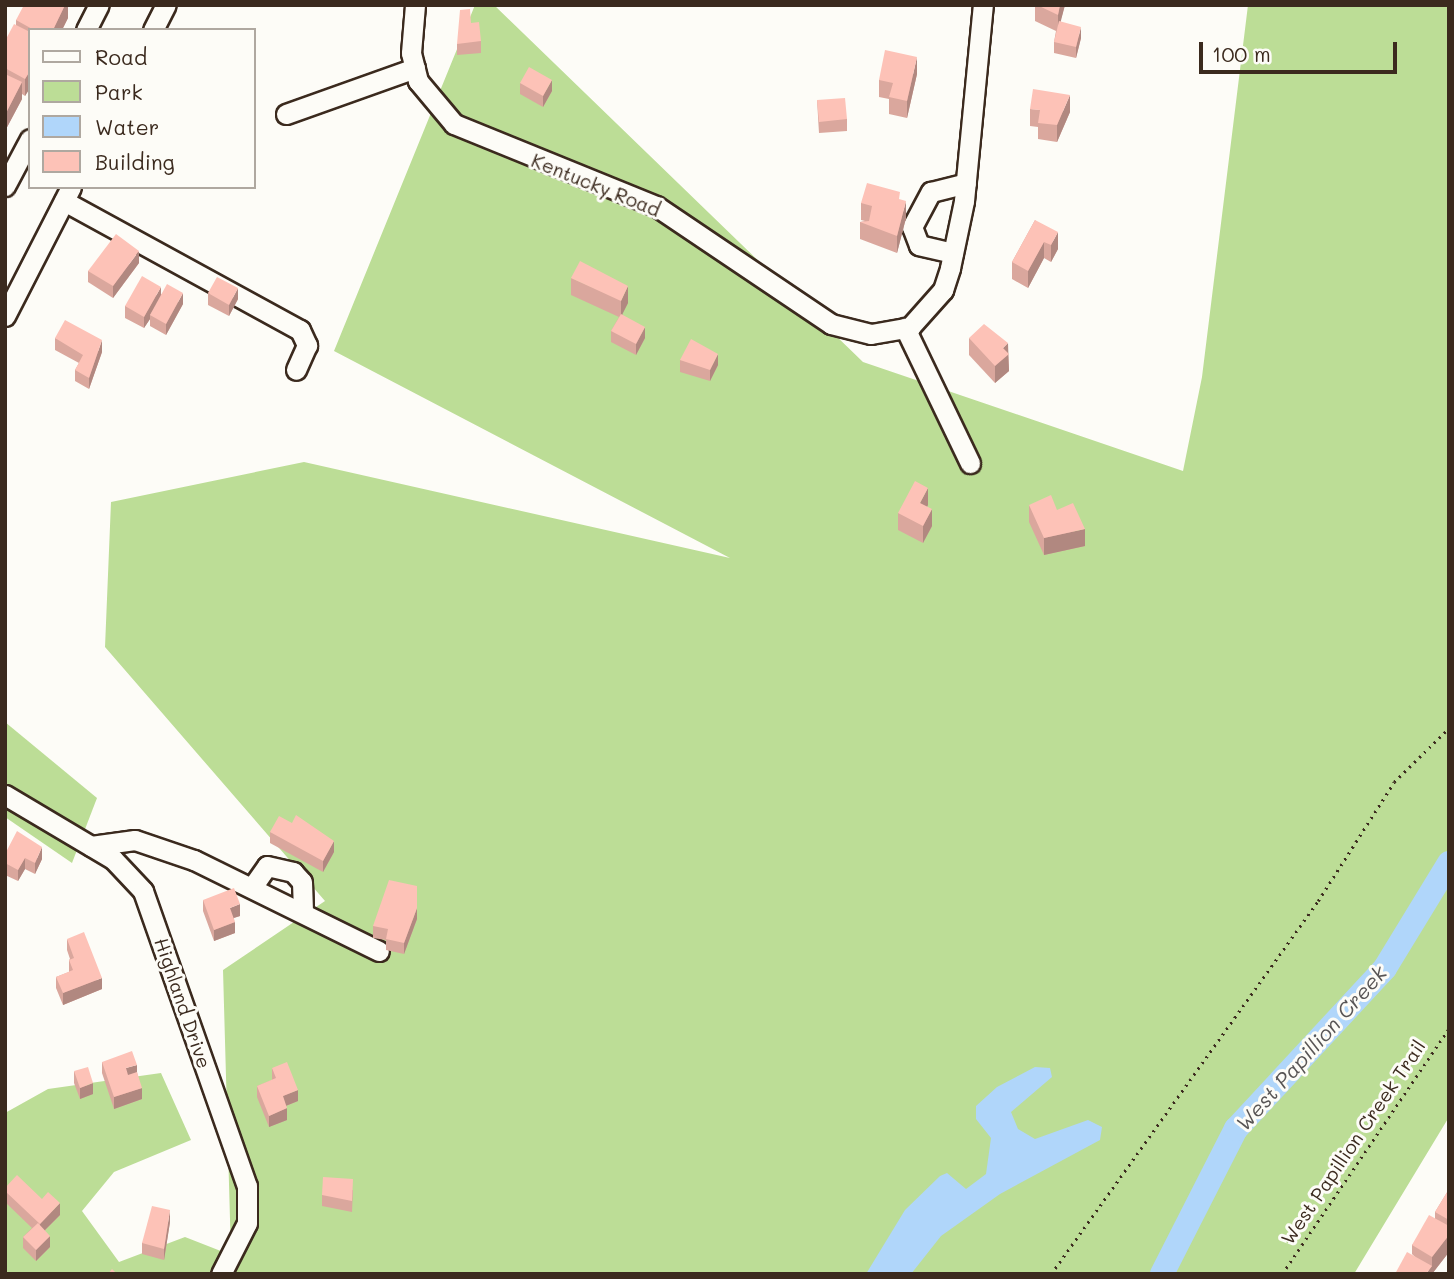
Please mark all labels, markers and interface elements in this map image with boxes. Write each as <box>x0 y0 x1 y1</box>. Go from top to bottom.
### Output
legend <box>28 28 256 189</box>
scale bar <box>1202 28 1400 72</box>
text: 100 m <box>1212 40 1271 67</box>
text: Road <box>95 43 147 70</box>
text: Park <box>95 78 143 105</box>
text: Water <box>95 113 159 140</box>
text: Building <box>95 148 175 175</box>
street label: Kentucky Road <box>528 149 664 221</box>
street label: Highland Drive <box>150 935 216 1071</box>
water label: West Papillion Creek <box>1230 960 1392 1136</box>
street label: West Papillion Creek Trail <box>1276 1035 1430 1249</box>

